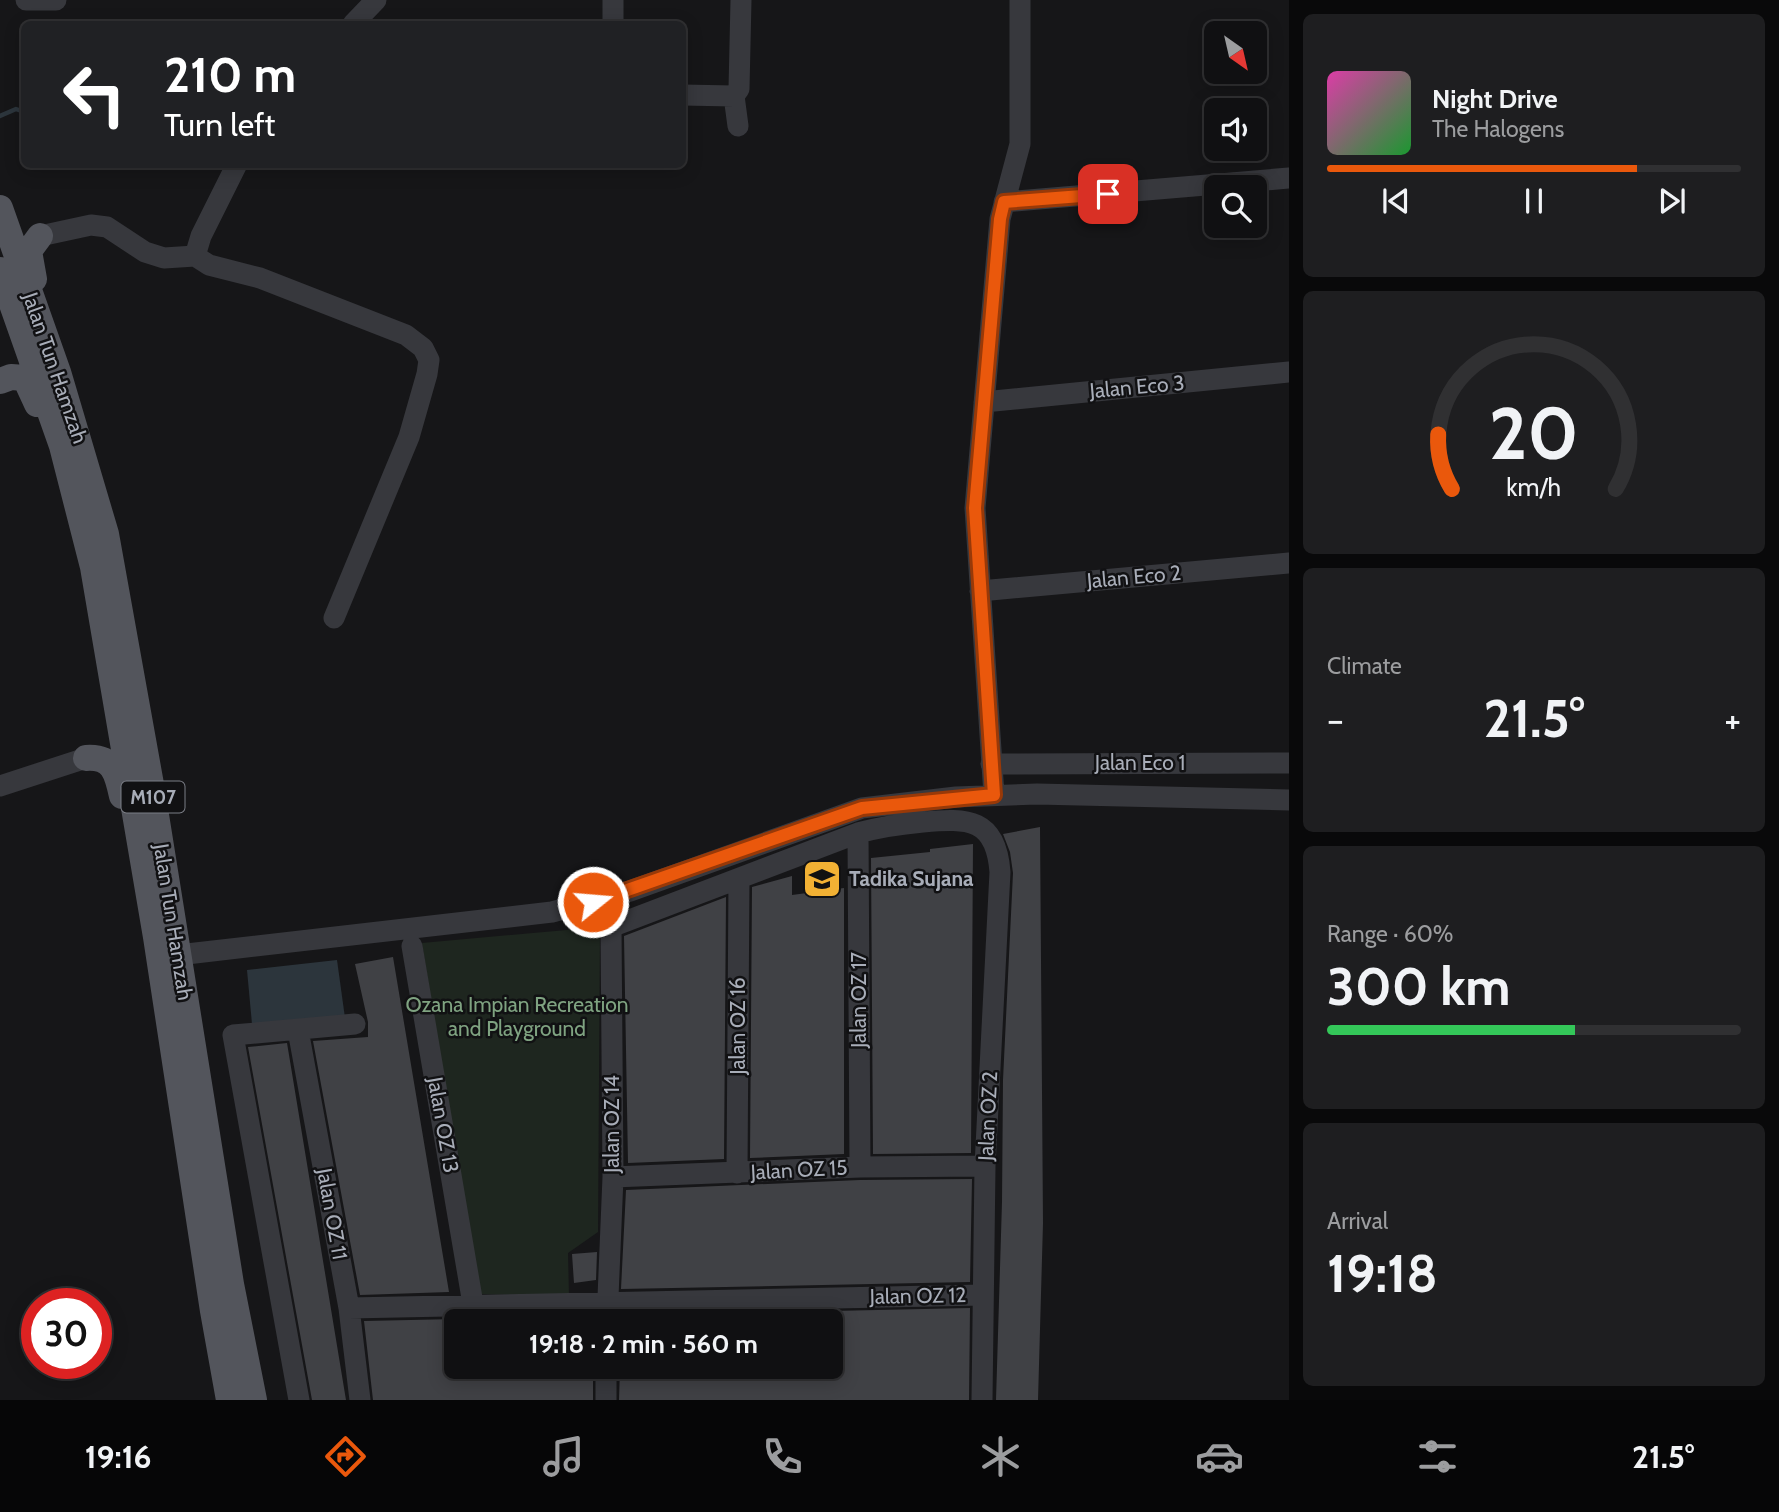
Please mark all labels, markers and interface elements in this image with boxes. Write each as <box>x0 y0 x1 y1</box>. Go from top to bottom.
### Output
north arrow <box>1204 21 1267 84</box>
map controls <box>1204 21 1267 238</box>
text: 210 m <box>164 45 296 104</box>
icon: left <box>49 49 140 140</box>
text: Night Drive <box>1432 83 1558 115</box>
button: sound <box>1204 98 1267 161</box>
text: Turn left <box>164 105 275 144</box>
text: The Halogens <box>1432 115 1564 143</box>
pin <box>1078 164 1138 224</box>
icon: arrive <box>1089 175 1127 213</box>
button: search <box>1204 175 1267 238</box>
icon: previous <box>1377 182 1415 220</box>
icon: pause <box>1515 182 1553 220</box>
icon: next <box>1653 182 1691 220</box>
street label: Jalan Tun Hamzah <box>18 288 93 447</box>
street label: Jalan Eco 3 <box>1088 370 1185 403</box>
text: 20 <box>1489 389 1579 477</box>
text: km/h <box>1507 472 1561 502</box>
street label: Jalan Eco 2 <box>1085 560 1182 593</box>
text: Climate <box>1327 652 1402 680</box>
text: 21.5° <box>1483 687 1585 750</box>
text: − <box>1327 696 1344 743</box>
text: + <box>1724 696 1741 743</box>
street label: Jalan Eco 1 <box>1094 750 1185 775</box>
road number: M107 <box>122 782 184 812</box>
street label: Jalan Tun Hamzah <box>149 841 198 1002</box>
school or university icon: Tadika Sujana <box>801 858 843 900</box>
position arrow <box>556 865 630 939</box>
place label: Tadika Sujana <box>849 866 974 891</box>
text: Range · 60% <box>1327 920 1454 948</box>
street label: Jalan OZ 17 <box>846 951 871 1049</box>
text: 300 km <box>1327 955 1511 1018</box>
street label: Jalan OZ 16 <box>725 977 750 1076</box>
park label: Ozana Impian Recreation and Playground <box>405 992 629 1041</box>
street label: Jalan OZ 2 <box>973 1070 1002 1162</box>
street label: Jalan OZ 13 <box>423 1074 464 1175</box>
street label: Jalan OZ 14 <box>599 1075 624 1174</box>
street label: Jalan OZ 15 <box>749 1154 848 1185</box>
street label: Jalan OZ 11 <box>312 1165 353 1262</box>
text: Arrival <box>1327 1207 1388 1235</box>
text: 19:18 <box>1327 1242 1438 1305</box>
street label: Jalan OZ 12 <box>868 1282 967 1309</box>
speed limit sign: 30 <box>21 1288 112 1379</box>
text: 19:18 · 2 min · 560 m <box>529 1328 758 1360</box>
icon: directions <box>321 1432 370 1481</box>
icon: music <box>539 1432 588 1481</box>
icon: phone <box>758 1432 807 1481</box>
icon: climate <box>976 1432 1025 1481</box>
icon: car <box>1195 1432 1244 1481</box>
icon: filters <box>1413 1432 1462 1481</box>
text: 19:16 <box>85 1437 151 1476</box>
text: 21.5° <box>1632 1437 1694 1476</box>

